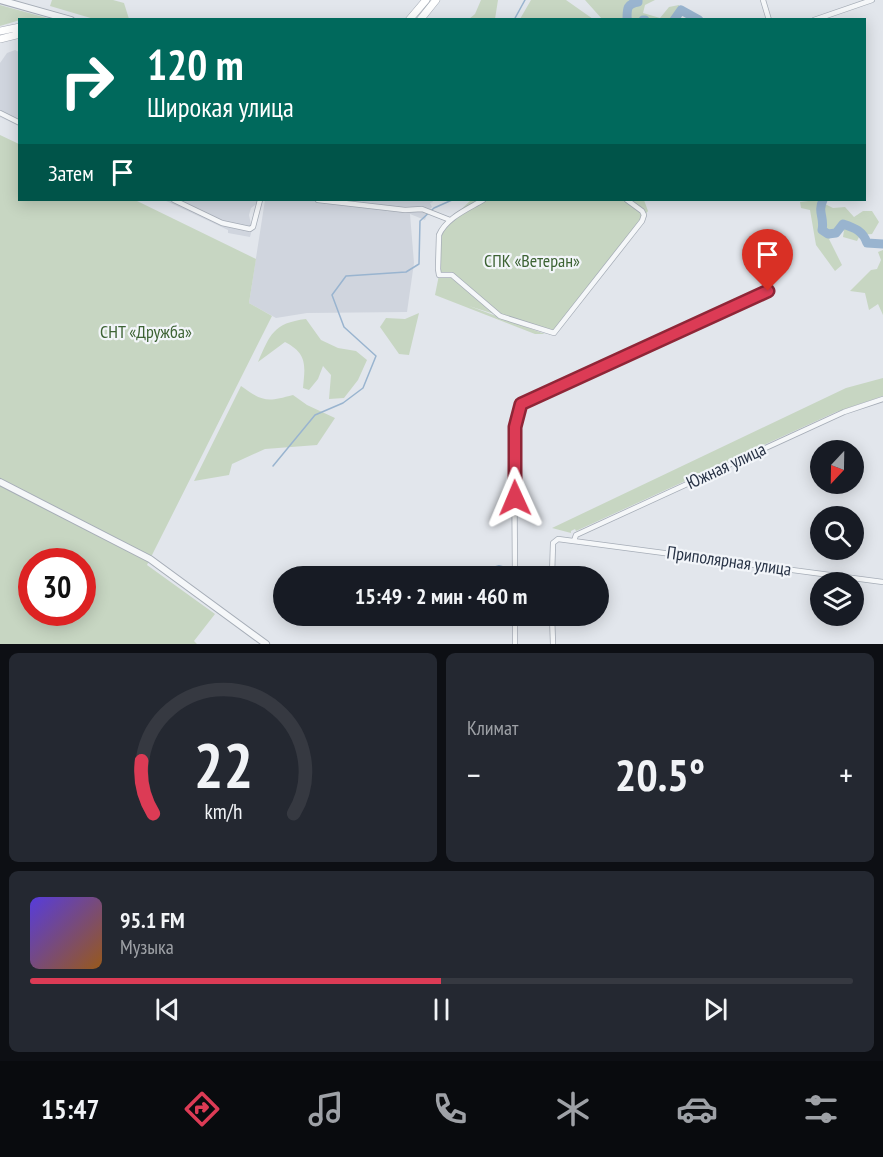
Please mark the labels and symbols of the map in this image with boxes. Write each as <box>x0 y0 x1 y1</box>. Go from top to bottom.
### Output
pin <box>742 229 793 291</box>
park label: СПК «Ветеран» <box>484 249 580 272</box>
park label: СНТ «Дружба» <box>100 320 192 343</box>
street label: Южная улица <box>682 437 769 494</box>
north arrow <box>810 440 864 494</box>
position arrow <box>483 466 547 530</box>
street label: Приполярная улица <box>665 540 793 581</box>
speed limit sign: 30 <box>18 548 96 626</box>

